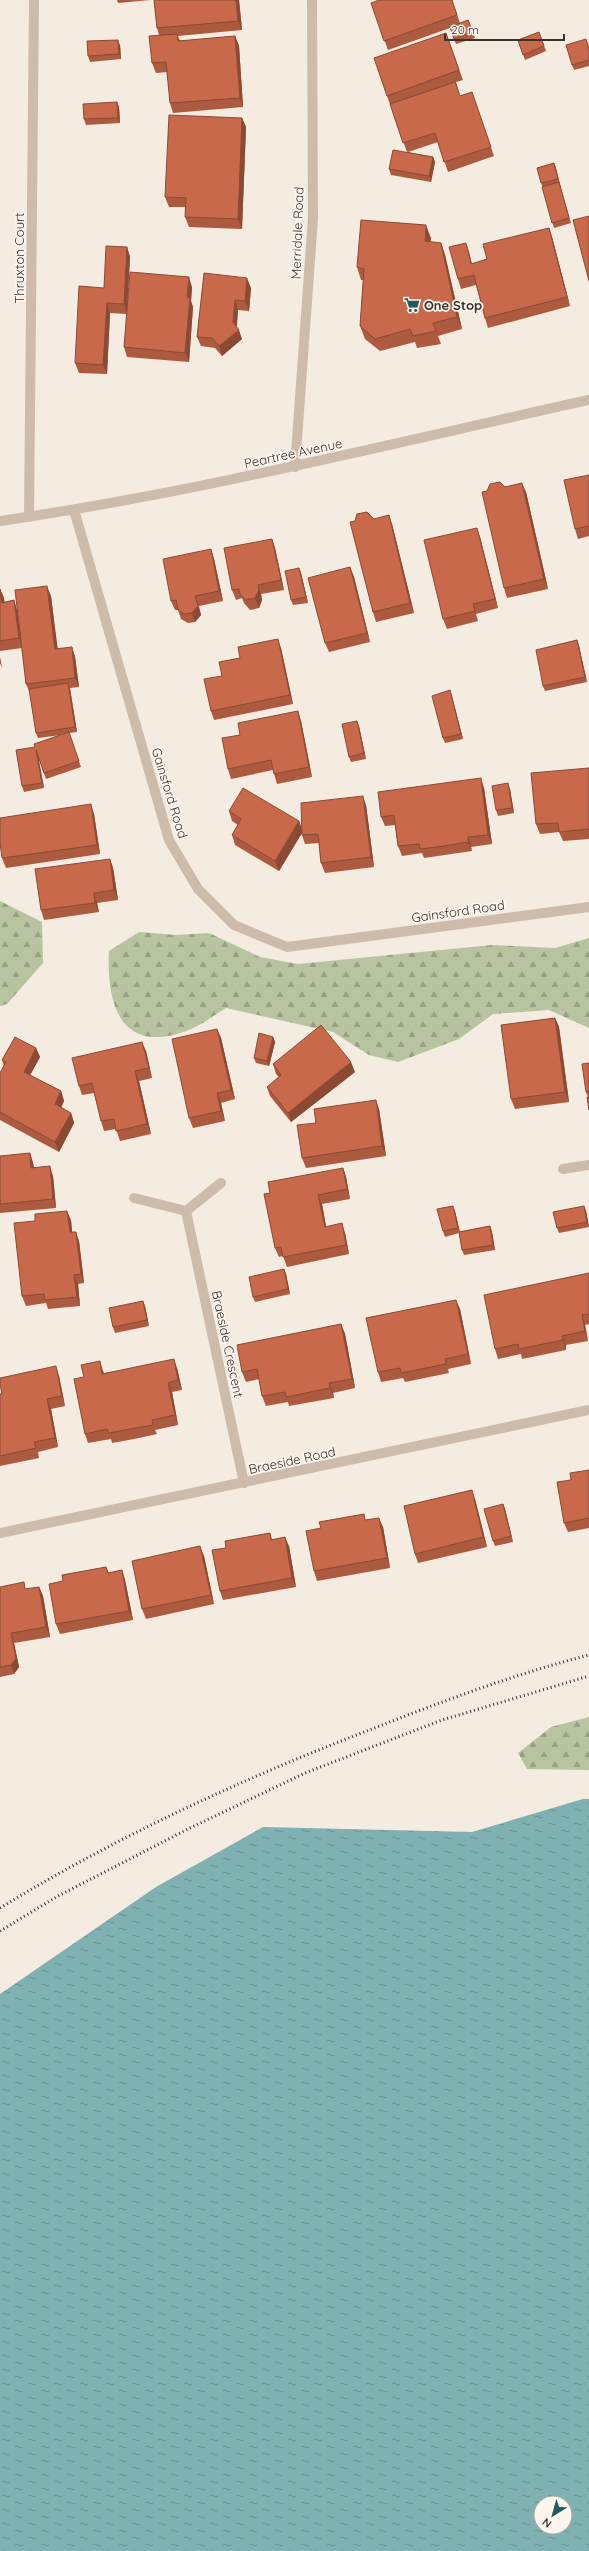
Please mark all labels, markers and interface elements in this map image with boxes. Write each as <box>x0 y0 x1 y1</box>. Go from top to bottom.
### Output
scale bar <box>445 16 564 42</box>
text: 20 m <box>451 22 479 37</box>
street label: Merridale Road <box>287 186 307 280</box>
street label: Thruxton Court <box>11 213 27 304</box>
supermarket icon: One Stop <box>403 296 421 314</box>
place label: One Stop <box>424 297 482 313</box>
street label: Peartree Avenue <box>243 435 343 471</box>
street label: Gainsford Road <box>149 746 191 840</box>
street label: Gainsford Road <box>410 897 506 925</box>
street label: Braeside Crescent <box>209 1289 247 1399</box>
street label: Braeside Road <box>247 1443 337 1477</box>
north arrow <box>533 2495 573 2535</box>
text: N <box>540 2515 554 2531</box>

